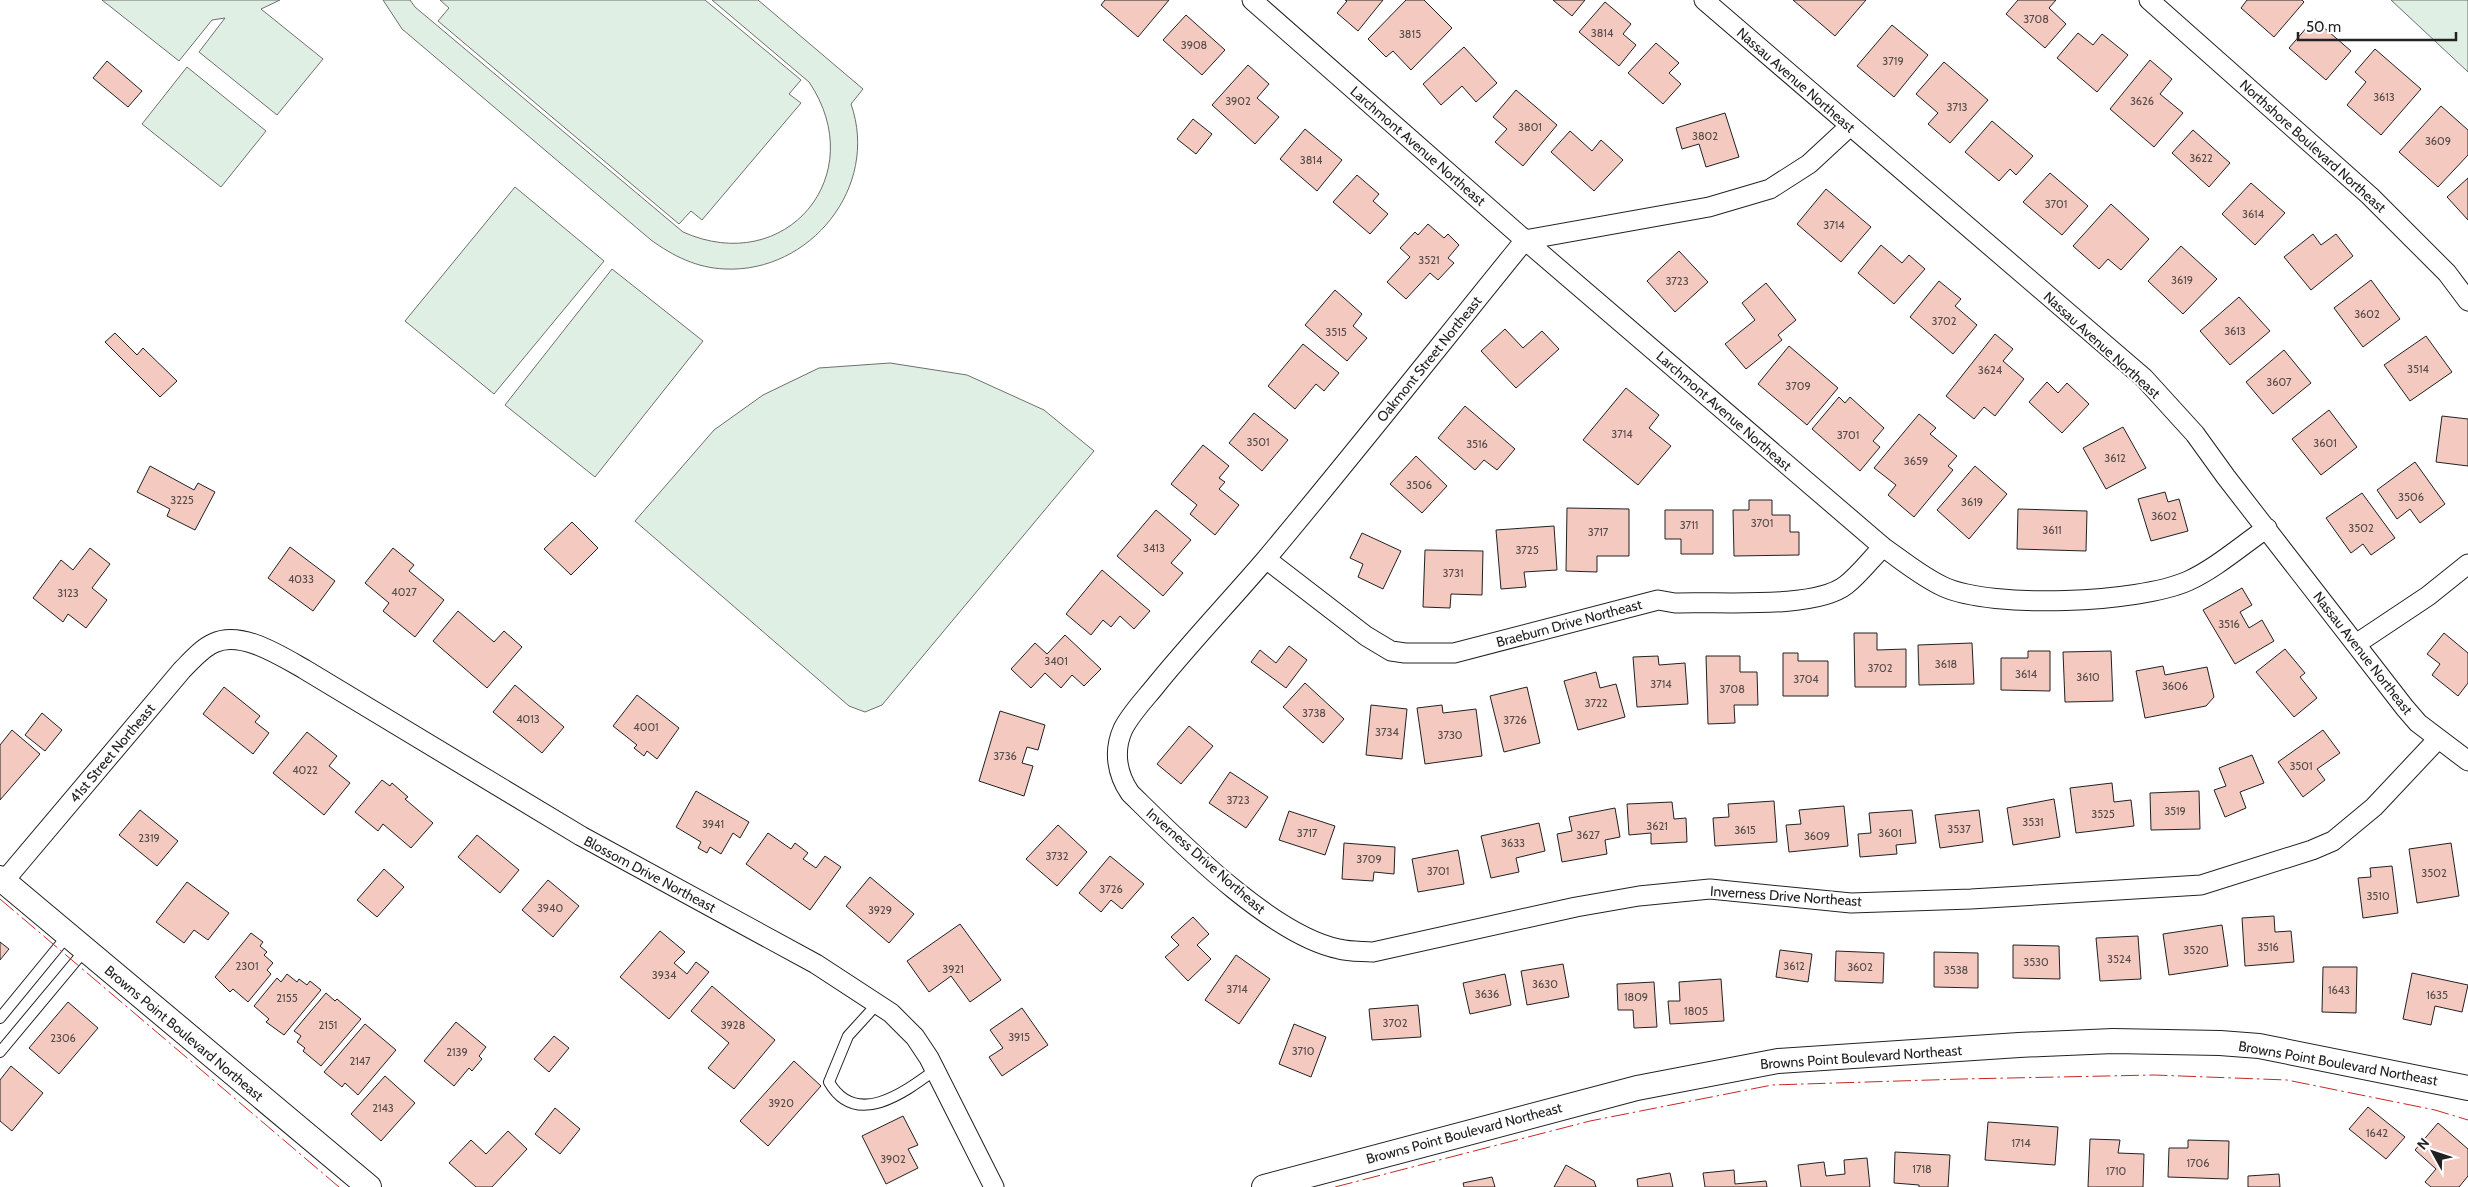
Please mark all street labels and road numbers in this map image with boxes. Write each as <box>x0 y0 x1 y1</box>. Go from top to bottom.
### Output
street label: Nassau Avenue Northeast <box>1733 24 1859 137</box>
street label: Northshore Boulevard Northeast <box>2236 76 2390 217</box>
street label: Larchmont Avenue Northeast <box>1347 82 1490 210</box>
street label: Nassau Avenue Northeast <box>2040 288 2164 402</box>
street label: Oakmont Street Northeast <box>1373 292 1486 426</box>
street label: Larchmont Avenue Northeast <box>1653 347 1796 475</box>
street label: Nassau Avenue Northeast <box>2309 588 2417 718</box>
street label: Braeburn Drive Northeast <box>1494 595 1644 651</box>
street label: 41st Street Northeast <box>65 700 159 806</box>
street label: Inverness Drive Northeast <box>1143 804 1270 918</box>
street label: Blossom Drive Northeast <box>581 832 719 917</box>
street label: Inverness Drive Northeast <box>1709 882 1863 910</box>
street label: Browns Point Boulevard Northeast <box>101 961 267 1105</box>
street label: Browns Point Boulevard Northeast <box>2237 1037 2439 1089</box>
street label: Browns Point Boulevard Northeast <box>1760 1041 1963 1073</box>
street label: Browns Point Boulevard Northeast <box>1364 1098 1564 1168</box>

